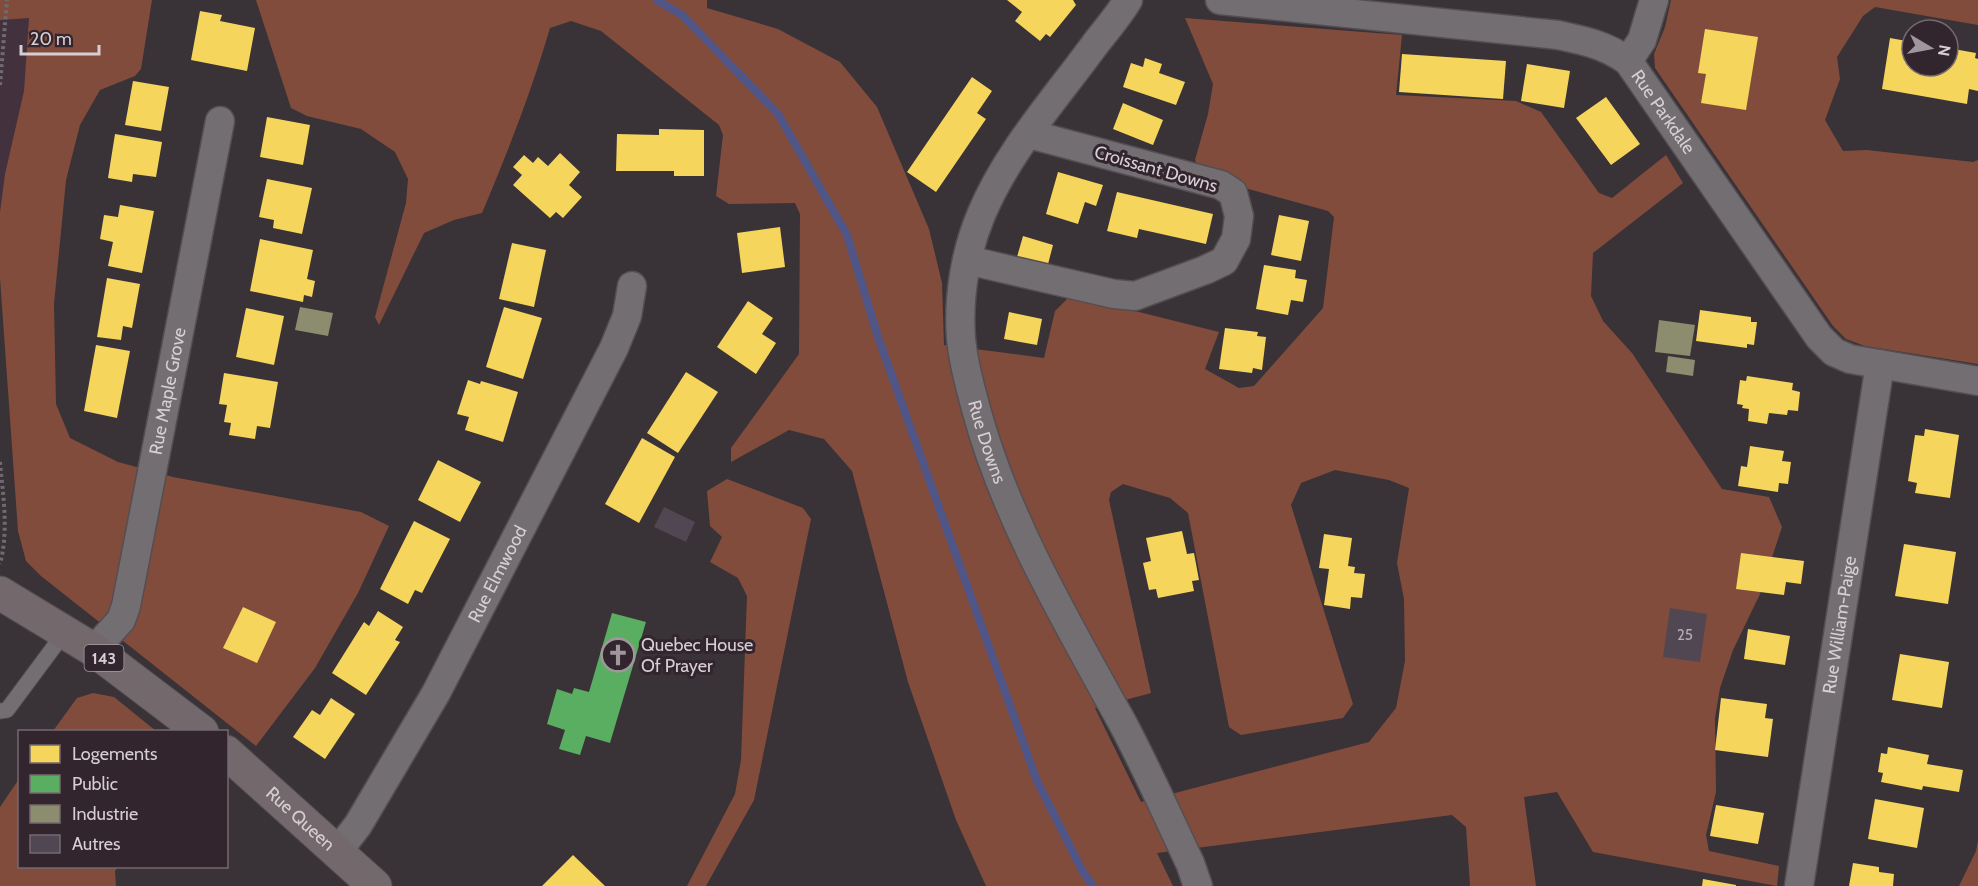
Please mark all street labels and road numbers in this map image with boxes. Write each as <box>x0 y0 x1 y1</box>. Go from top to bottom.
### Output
street label: Rue Parkdale <box>1626 66 1700 158</box>
street label: Croissant Downs <box>1092 141 1220 197</box>
street label: Rue Maple Grove <box>145 326 191 457</box>
street label: Rue Downs <box>963 398 1011 487</box>
street label: Rue Elmwood <box>463 522 531 626</box>
street label: Rue William-Paige <box>1818 555 1861 696</box>
road number: 143 <box>84 645 124 671</box>
street label: Rue Queen <box>261 782 339 855</box>

